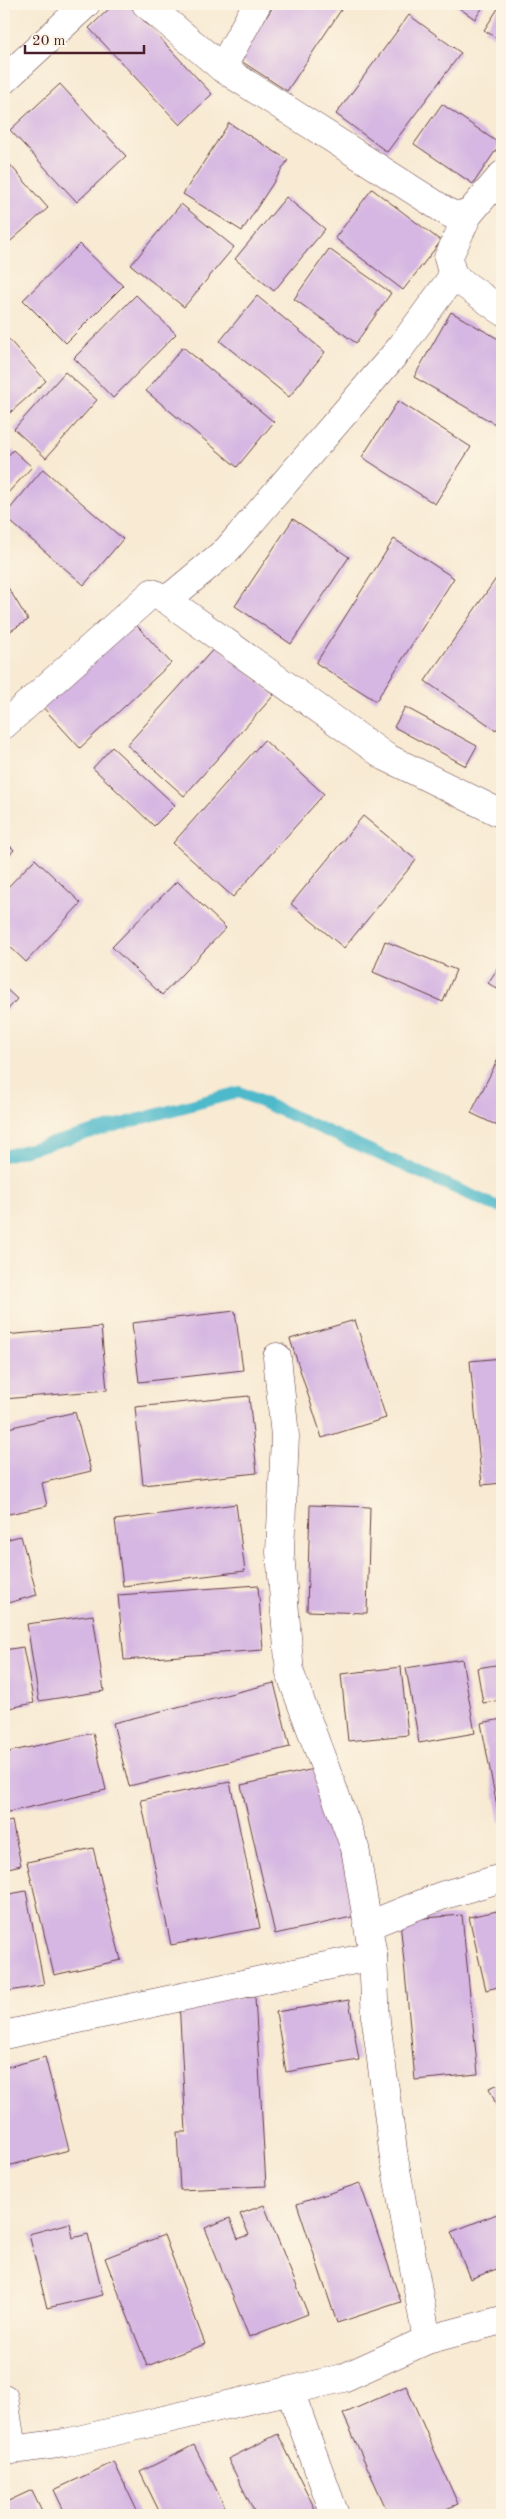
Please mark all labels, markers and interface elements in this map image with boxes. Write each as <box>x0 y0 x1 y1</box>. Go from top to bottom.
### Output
scale bar <box>25 22 144 54</box>
text: 20 m <box>32 34 66 49</box>

